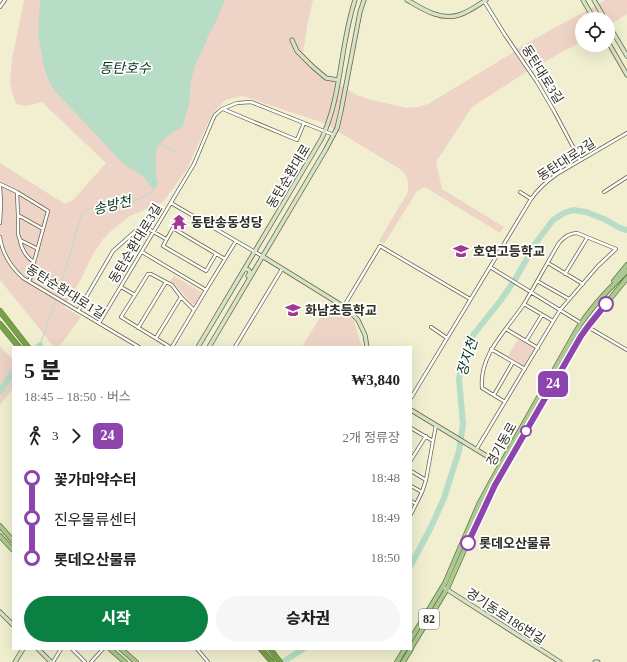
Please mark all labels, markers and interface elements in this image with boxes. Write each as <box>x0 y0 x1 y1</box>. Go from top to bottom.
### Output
map controls <box>575 12 615 52</box>
button: locate <box>575 12 615 52</box>
street label: 동탄대로3길 <box>519 42 567 106</box>
water label: 동탄호수 <box>99 61 152 76</box>
street label: 동탄대로2길 <box>534 135 598 184</box>
street label: 동탄순환대로 <box>264 142 313 211</box>
water label: 송방천 <box>92 193 134 217</box>
street label: 동탄순환대로3길 <box>106 201 165 286</box>
temple icon: 동탄송동성당 <box>170 213 188 231</box>
place label: 동탄송동성당 <box>191 215 263 230</box>
school or university icon: 호연고등학교 <box>452 242 470 260</box>
place label: 호연고등학교 <box>473 244 545 259</box>
street label: 동탄순환대로1길 <box>23 261 108 322</box>
unlabelled marker <box>598 296 614 312</box>
school or university icon: 화남초등학교 <box>284 301 302 319</box>
place label: 화남초등학교 <box>305 303 377 318</box>
water label: 장지천 <box>454 335 481 378</box>
text: 5 분 <box>24 358 61 383</box>
line badge: 24 <box>535 371 571 397</box>
text: ₩3,840 <box>351 372 400 388</box>
text: 24 <box>546 376 560 391</box>
text: 18:45 – 18:50 · 버스 <box>24 389 131 404</box>
street label: 경기동로 <box>483 420 520 469</box>
icon: walk <box>24 425 46 447</box>
icon: forward <box>65 425 87 447</box>
unlabelled marker <box>520 425 532 437</box>
text: 3 <box>52 428 59 443</box>
text: 24 <box>101 428 115 443</box>
text: 2개 정류장 <box>342 430 400 445</box>
text: 18:48 <box>370 470 400 485</box>
text: 꽃가마약수터 <box>54 472 137 488</box>
text: 18:49 <box>370 510 400 525</box>
text: 진우물류센터 <box>54 512 137 528</box>
marker: 롯데오산물류 <box>460 535 476 551</box>
place label: 롯데오산물류 <box>479 536 551 551</box>
text: 18:50 <box>370 550 400 565</box>
text: 롯데오산물류 <box>54 552 137 568</box>
street label: 경기동로186번길 <box>463 585 548 648</box>
button: 시작 <box>24 596 208 642</box>
button: 승차권 <box>216 596 400 642</box>
road number: 82 <box>419 609 439 629</box>

